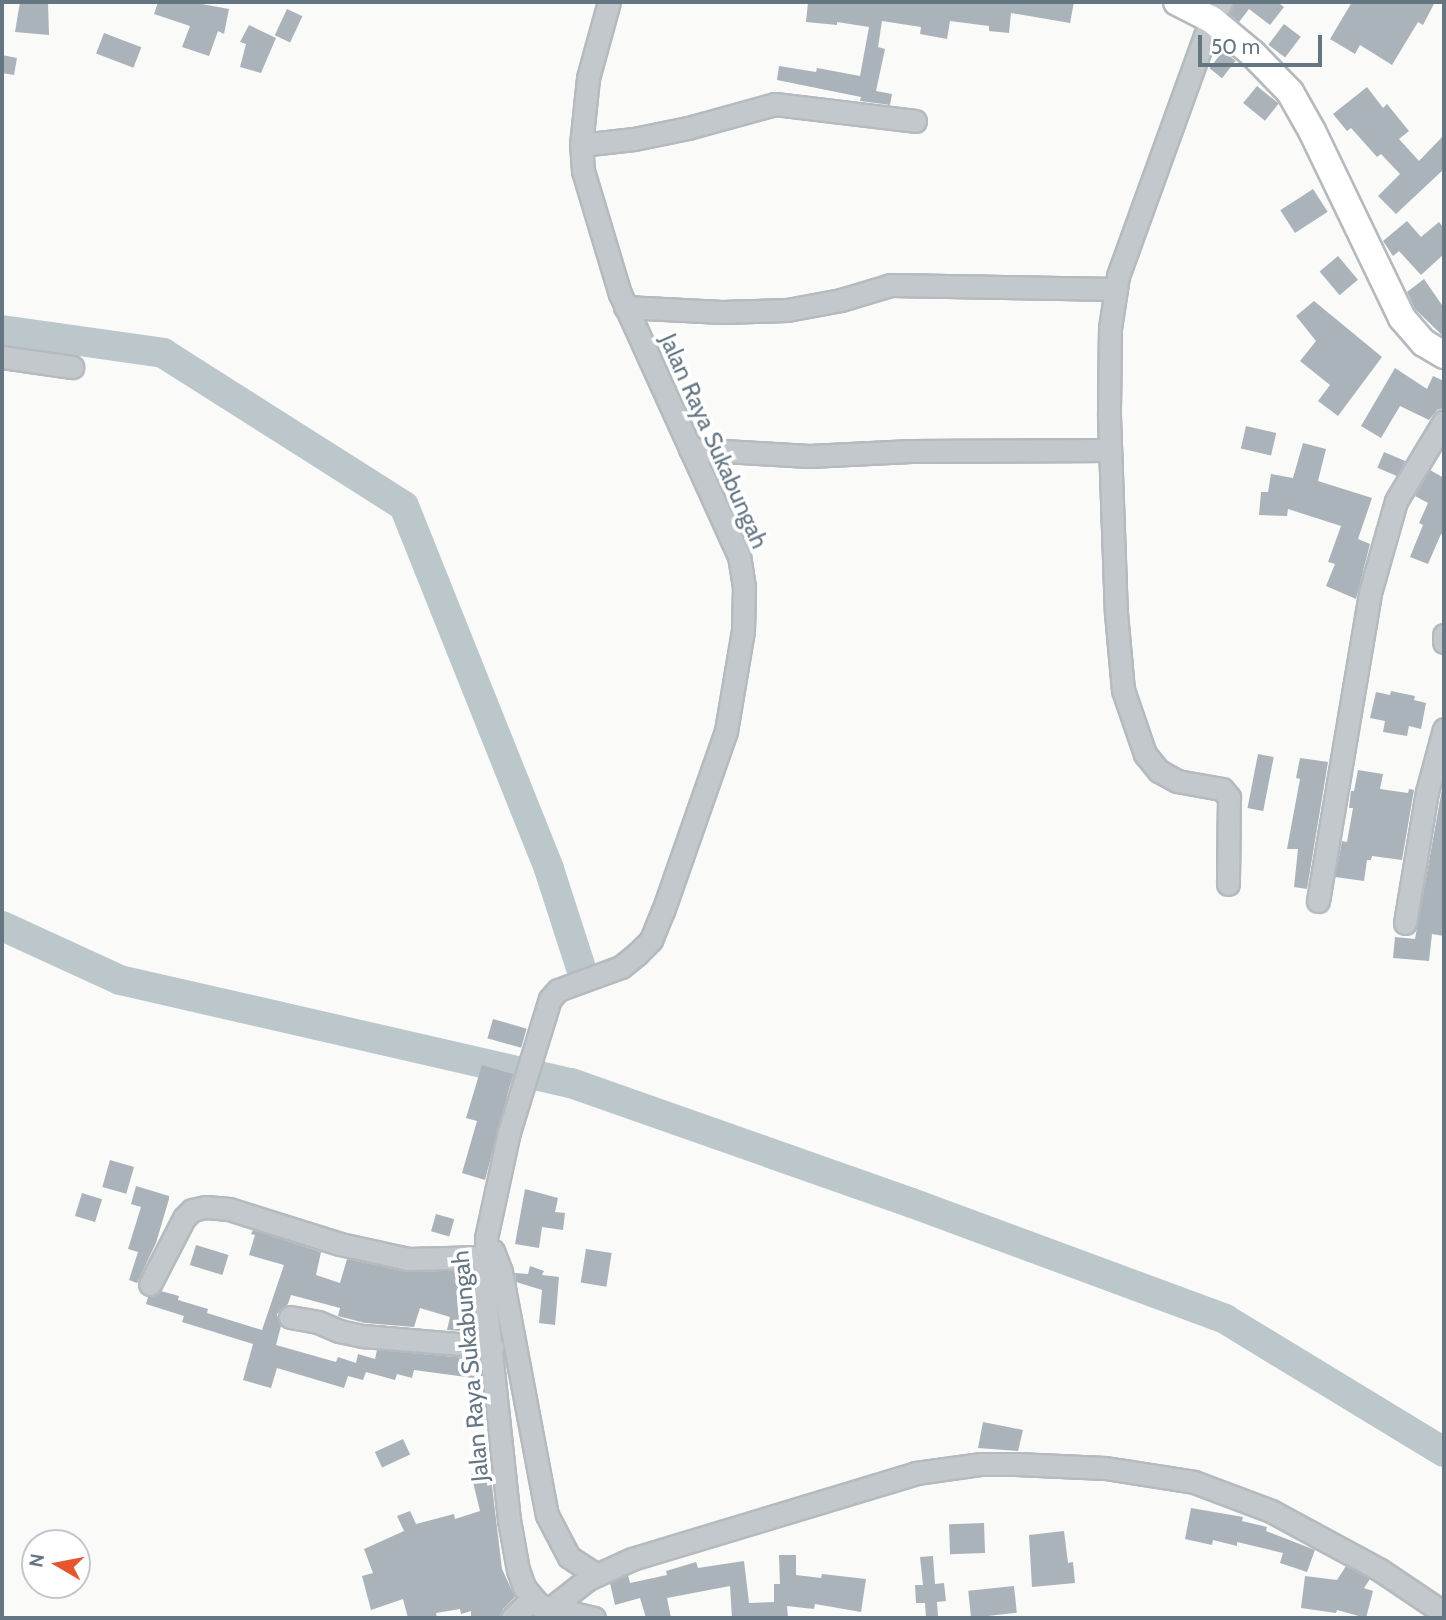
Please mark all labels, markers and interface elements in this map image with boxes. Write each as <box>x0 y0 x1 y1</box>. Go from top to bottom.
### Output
scale bar <box>1201 21 1325 65</box>
text: 50 m <box>1211 34 1260 59</box>
street label: Jalan Raya Sukabungah <box>654 329 774 553</box>
street label: Jalan Raya Sukabungah <box>446 1249 494 1483</box>
north arrow <box>21 1529 91 1599</box>
text: N <box>24 1552 49 1569</box>

